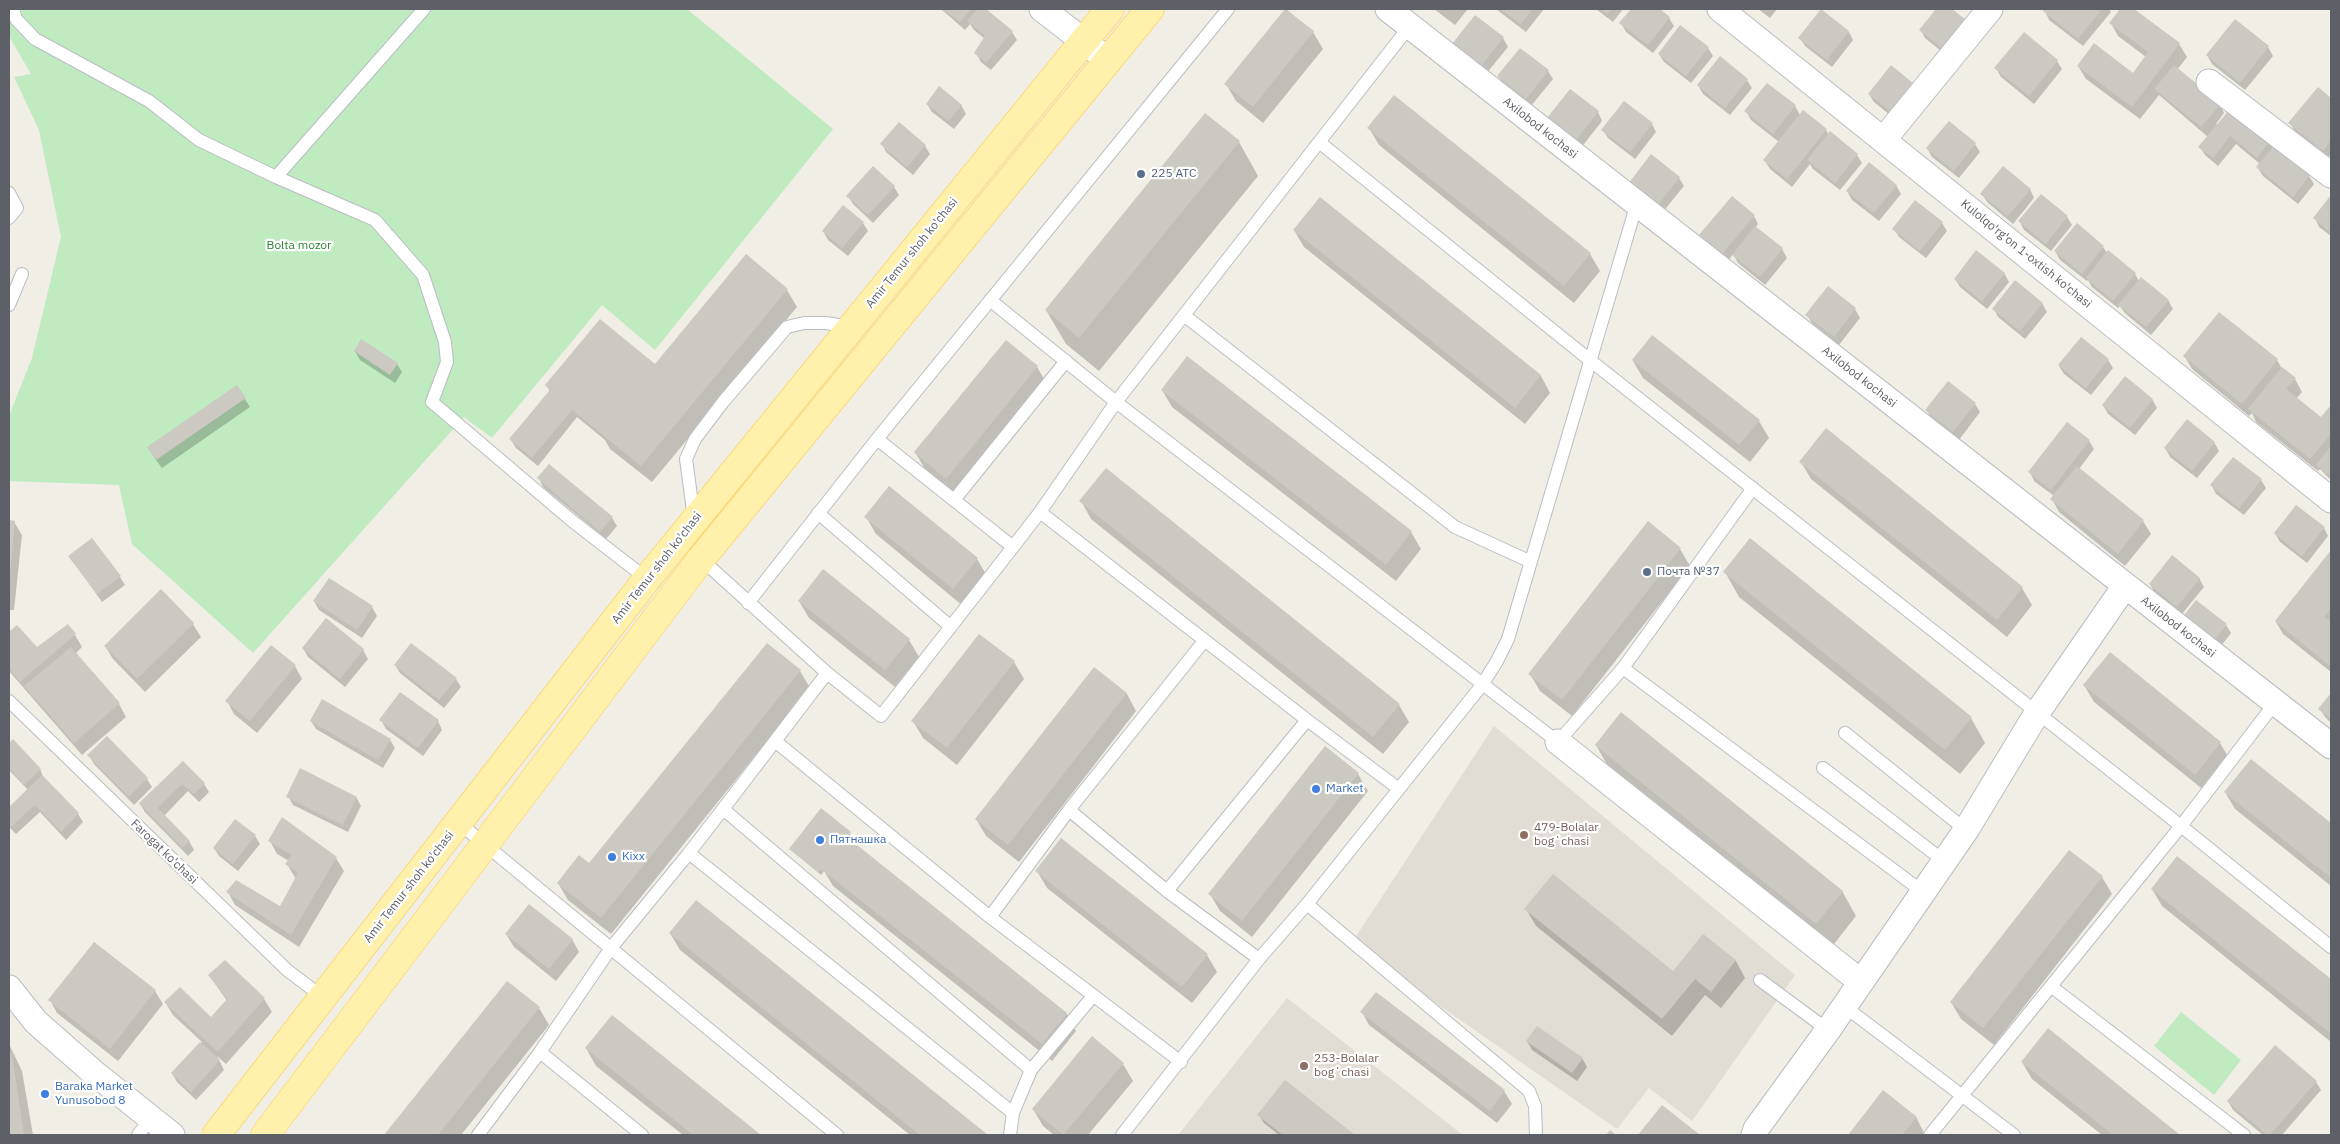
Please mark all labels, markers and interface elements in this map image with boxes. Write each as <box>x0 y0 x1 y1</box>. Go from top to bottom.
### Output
street label: Axilobod kochasi <box>1500 94 1580 162</box>
place label: 225 АТС <box>1151 167 1196 181</box>
marker: 225 АТС <box>1135 168 1147 180</box>
street label: Amir Temur shoh ko'chasi <box>863 195 961 311</box>
street label: Kulolqo'rg'on 1-oxtish ko'chasi <box>1958 197 2094 311</box>
park label: Bolta mozor <box>267 239 331 253</box>
street label: Axilobod kochasi <box>1819 343 1899 411</box>
street label: Amir Temur shoh ko'chasi <box>609 509 705 627</box>
place label: Почта №37 <box>1657 565 1720 579</box>
marker: Почта №37 <box>1641 566 1653 578</box>
street label: Axilobod kochasi <box>2138 593 2218 661</box>
place label: Market <box>1326 782 1363 796</box>
marker: Market <box>1310 783 1322 795</box>
street label: Farogat ko'chasi <box>128 817 200 887</box>
place label: 479-Bolalar bogʻchasi <box>1534 821 1599 849</box>
street label: Amir Temur shoh ko'chasi <box>361 828 457 946</box>
marker: 479-Bolalar bogʻchasi <box>1518 829 1530 841</box>
place label: Пятнашка <box>830 833 886 847</box>
marker: Пятнашка <box>814 834 826 846</box>
place label: Kixx <box>622 850 645 864</box>
marker: Kixx <box>606 851 618 863</box>
place label: 253-Bolalar bogʻchasi <box>1314 1052 1379 1080</box>
marker: 253-Bolalar bogʻchasi <box>1298 1060 1310 1072</box>
place label: Baraka Market Yunusobod 8 <box>55 1080 133 1108</box>
marker: Baraka Market Yunusobod 8 <box>39 1088 51 1100</box>

